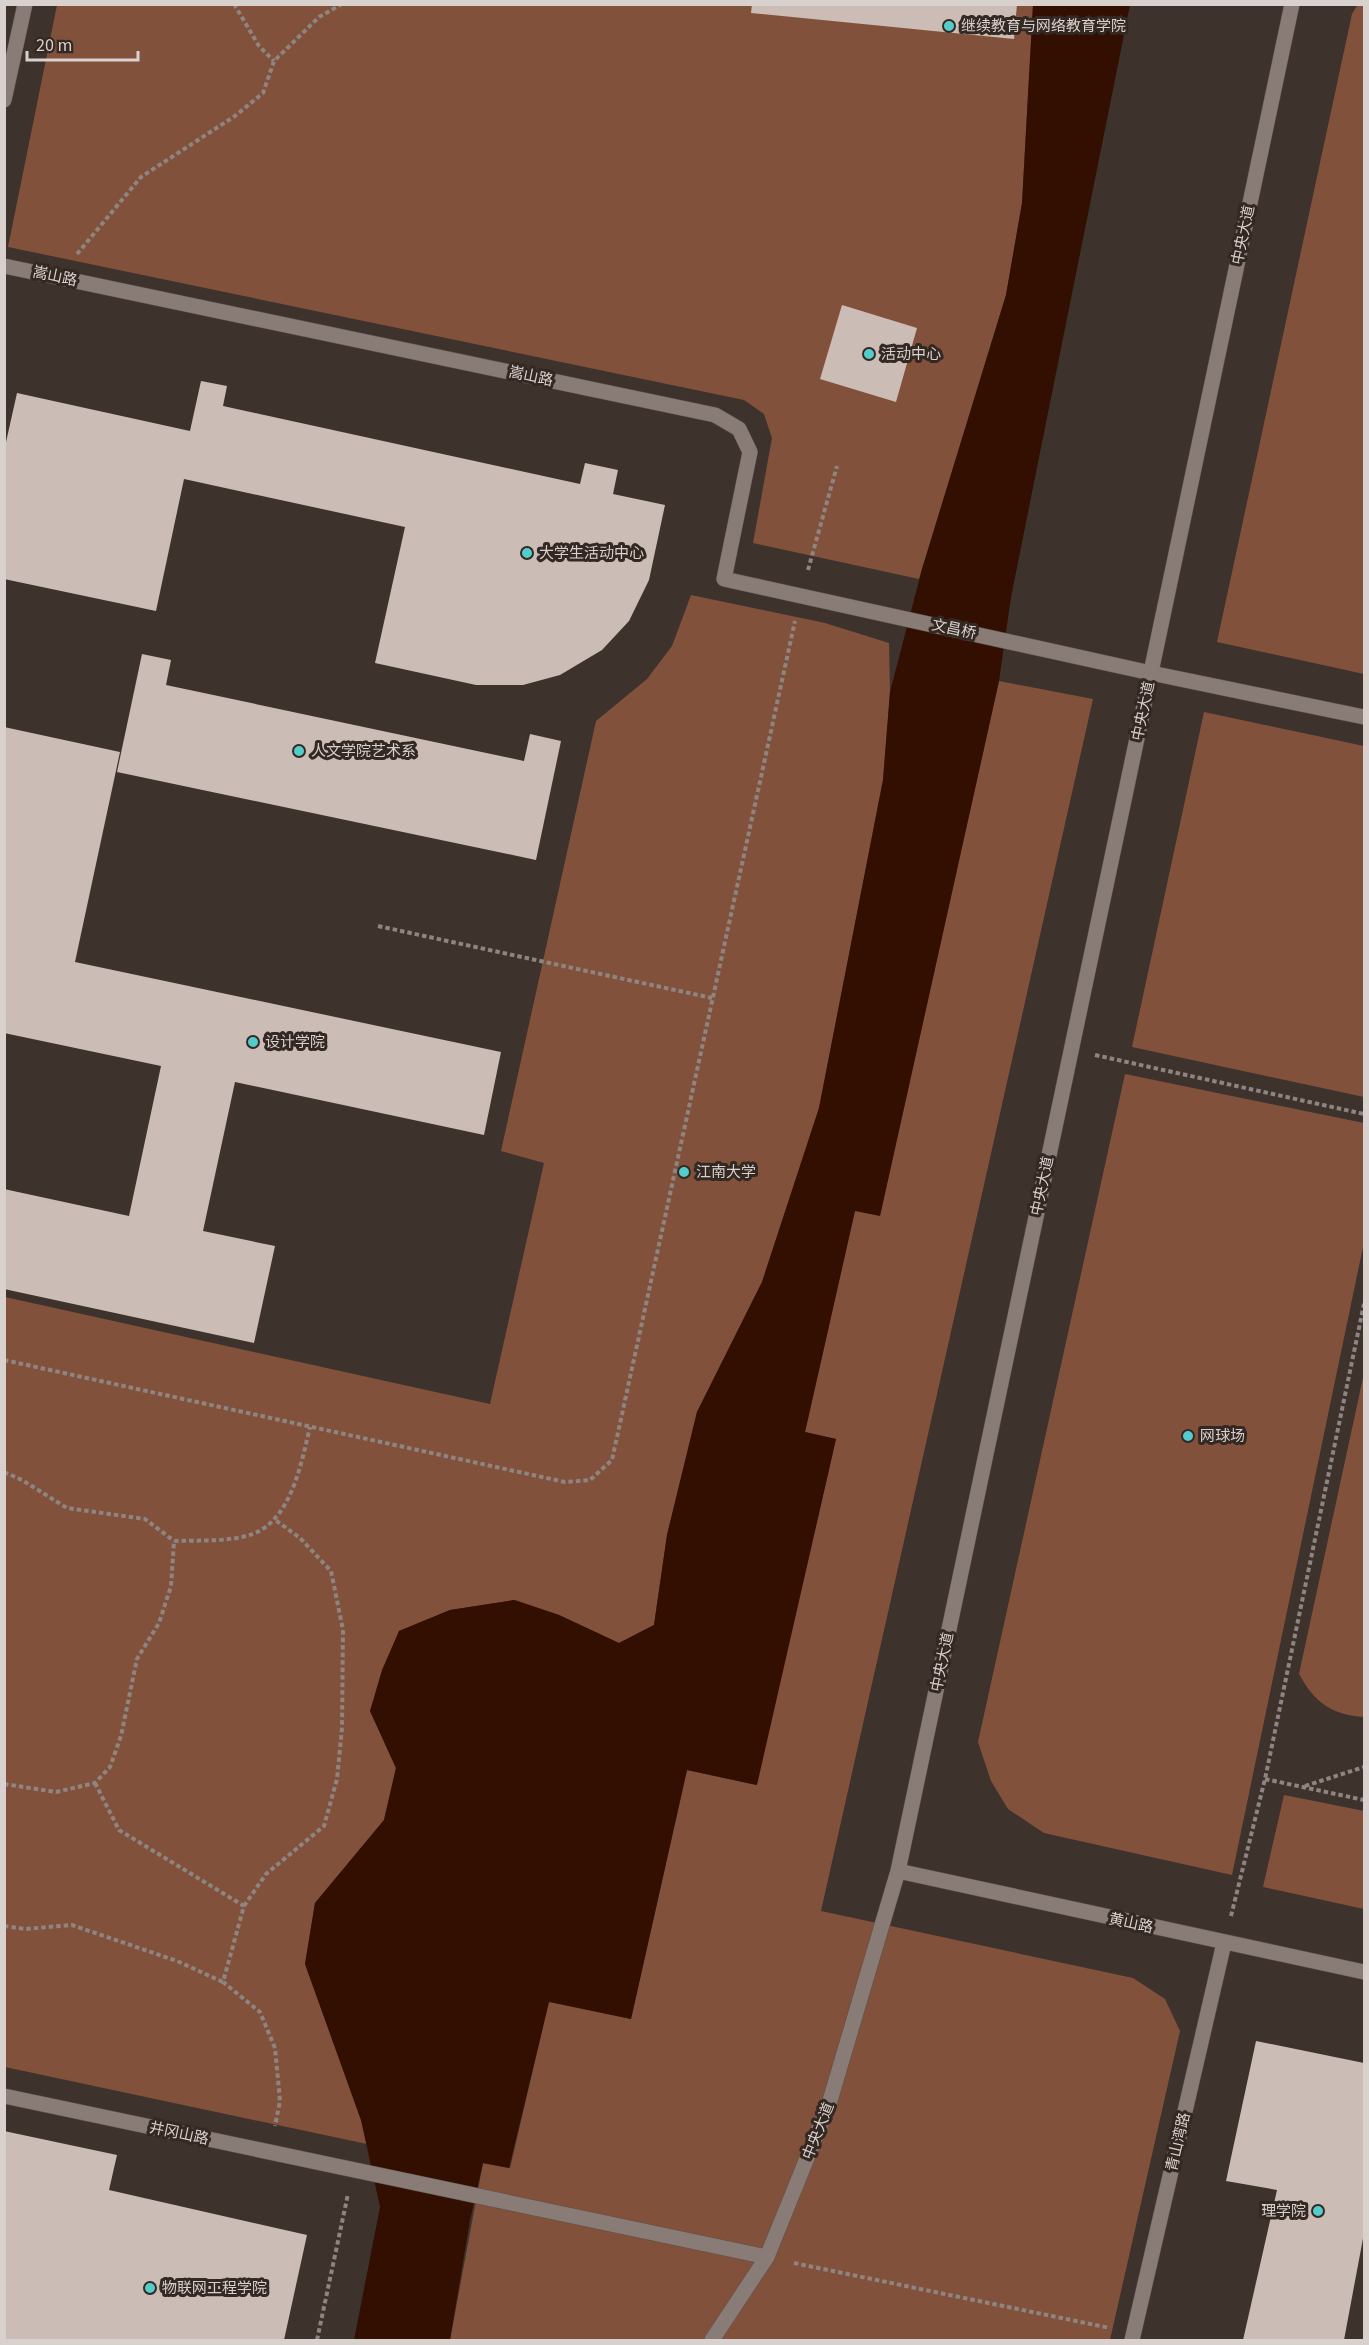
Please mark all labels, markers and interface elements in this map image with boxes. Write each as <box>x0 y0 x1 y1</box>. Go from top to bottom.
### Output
place label: 继续教育与网络教育学院 <box>961 16 1126 37</box>
marker: 继续教育与网络教育学院 <box>942 19 956 33</box>
scale bar <box>27 24 138 62</box>
text: 20 m <box>36 33 72 58</box>
street label: 中央大道 <box>1227 204 1260 267</box>
street label: 嵩山路 <box>31 262 79 291</box>
place label: 活动中心 <box>881 344 941 365</box>
marker: 活动中心 <box>862 347 876 361</box>
street label: 嵩山路 <box>507 362 555 391</box>
place label: 大学生活动中心 <box>539 543 644 564</box>
marker: 大学生活动中心 <box>520 546 534 560</box>
street label: 文昌桥 <box>930 615 978 644</box>
street label: 中央大道 <box>1127 680 1160 743</box>
place label: 人文学院艺术系 <box>311 741 416 762</box>
marker: 人文学院艺术系 <box>292 744 306 758</box>
place label: 设计学院 <box>265 1032 325 1053</box>
marker: 设计学院 <box>246 1035 260 1049</box>
street label: 中央大道 <box>1026 1155 1059 1218</box>
place label: 江南大学 <box>696 1162 756 1183</box>
marker: 江南大学 <box>677 1165 691 1179</box>
place label: 网球场 <box>1200 1426 1245 1447</box>
marker: 网球场 <box>1181 1429 1195 1443</box>
street label: 中央大道 <box>926 1631 959 1694</box>
street label: 黄山路 <box>1107 1909 1155 1938</box>
street label: 中央大道 <box>797 2099 839 2163</box>
street label: 青山湾路 <box>1162 2111 1195 2174</box>
street label: 井冈山路 <box>147 2117 210 2150</box>
place label: 理学院 <box>1261 2201 1306 2222</box>
marker: 理学院 <box>1311 2204 1325 2218</box>
place label: 物联网工程学院 <box>162 2278 267 2299</box>
marker: 物联网工程学院 <box>143 2281 157 2295</box>

